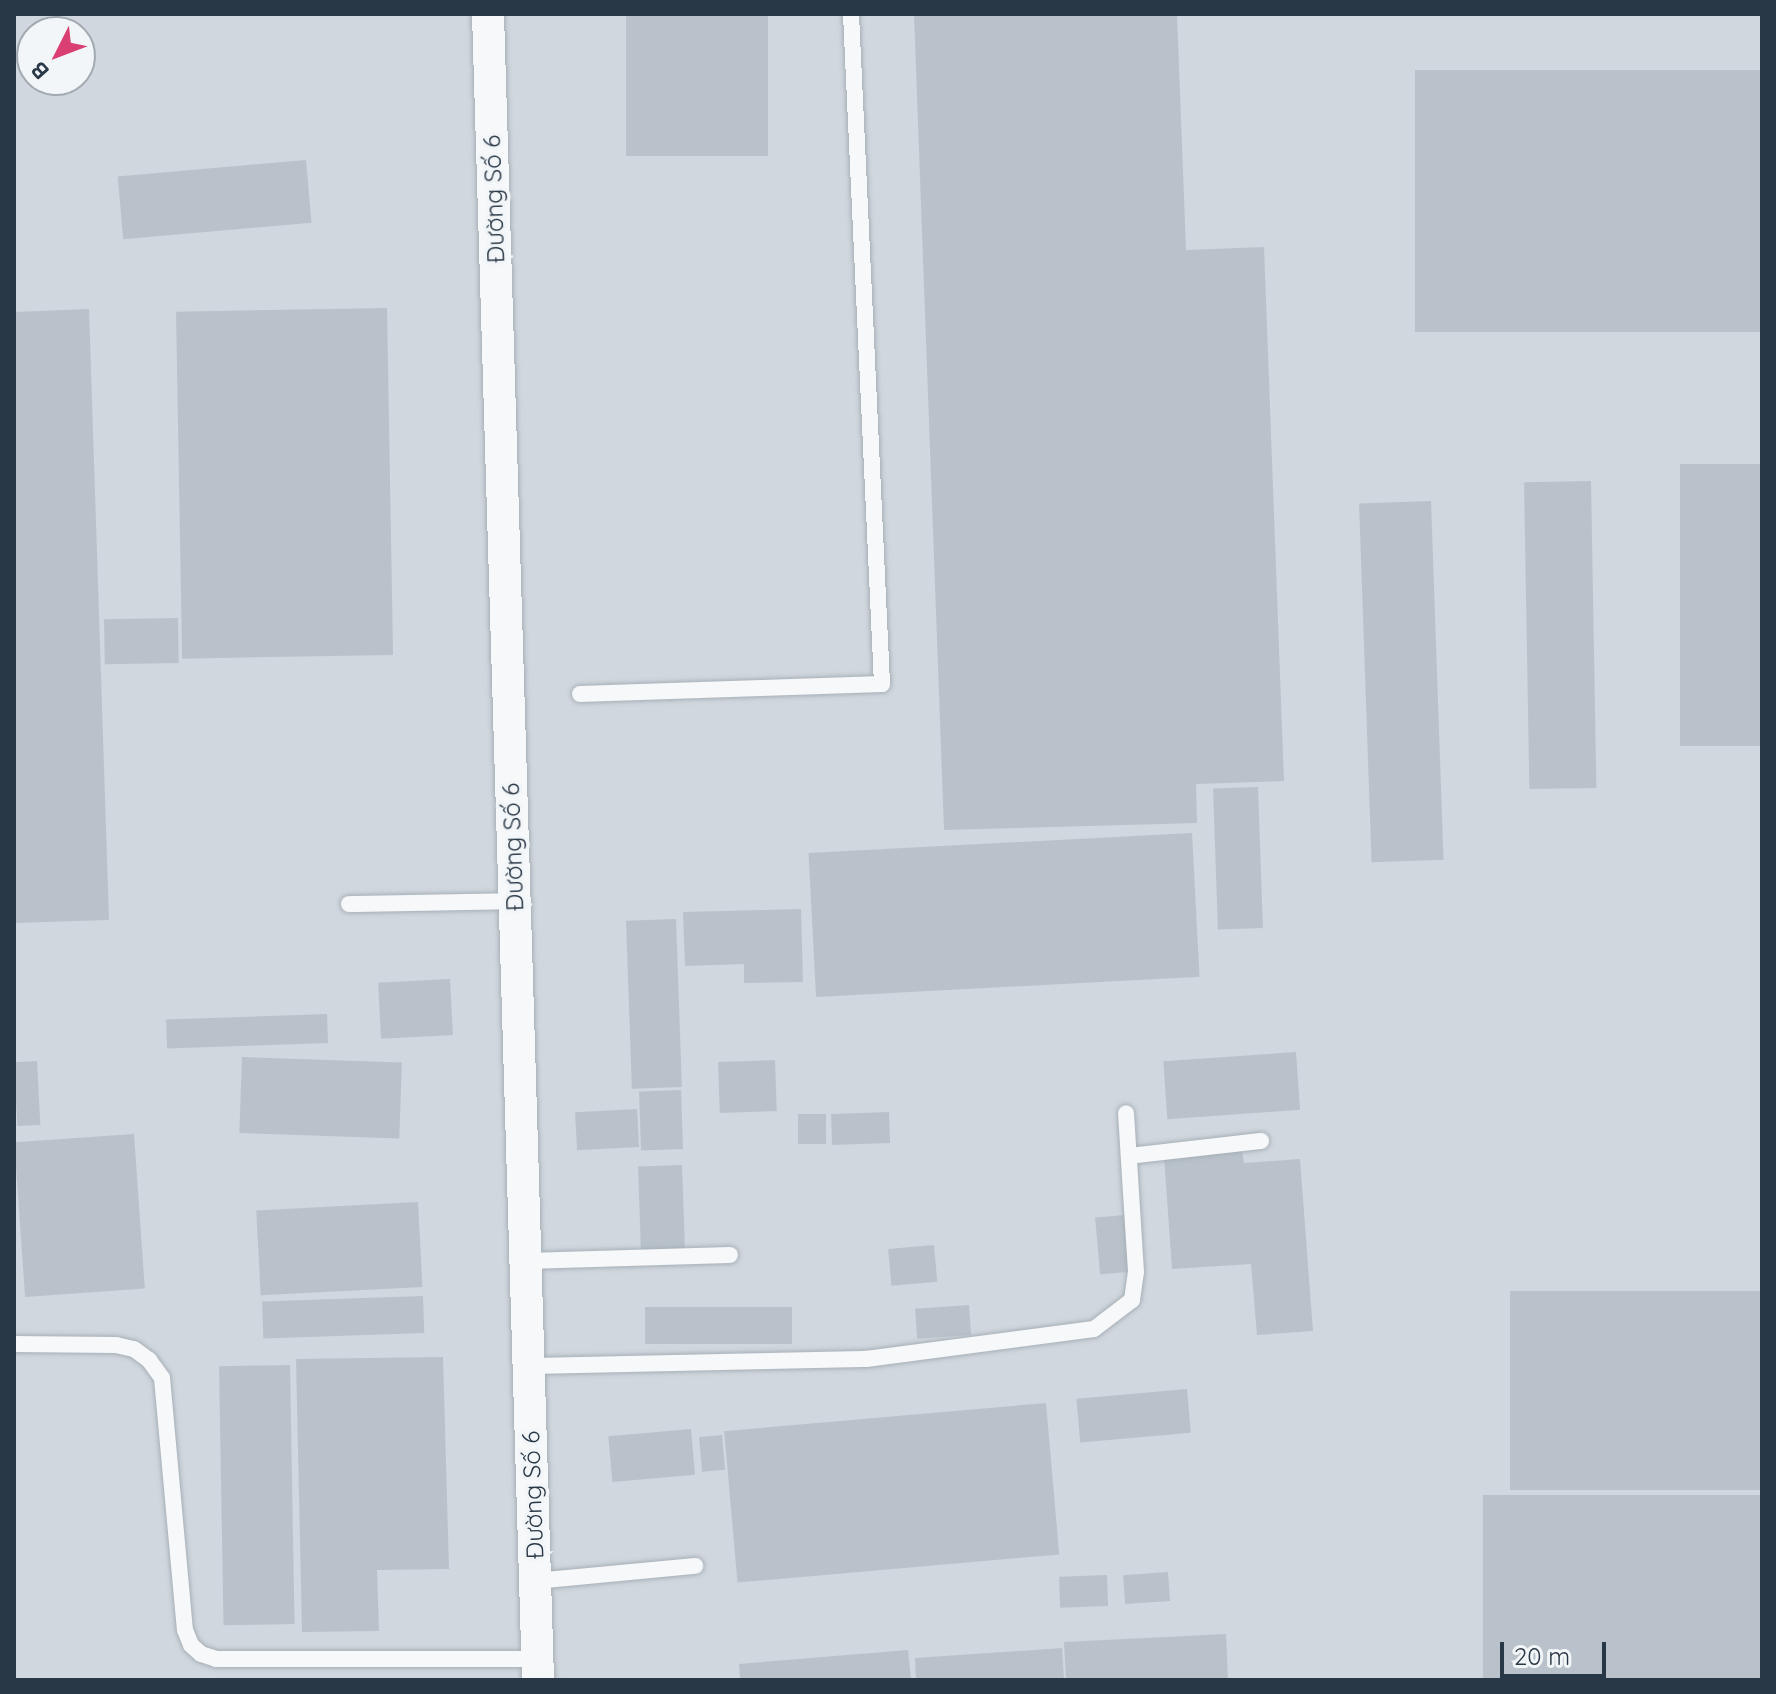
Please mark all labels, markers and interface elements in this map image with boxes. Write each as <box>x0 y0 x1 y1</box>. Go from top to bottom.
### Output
north arrow <box>16 16 96 96</box>
text: B <box>24 56 55 85</box>
street label: Đường Số 6 <box>477 134 511 264</box>
street label: Đường Số 6 <box>496 782 530 912</box>
street label: Đường Số 6 <box>516 1430 550 1560</box>
scale bar <box>1504 1626 1610 1676</box>
text: 20 m <box>1514 1641 1570 1671</box>

